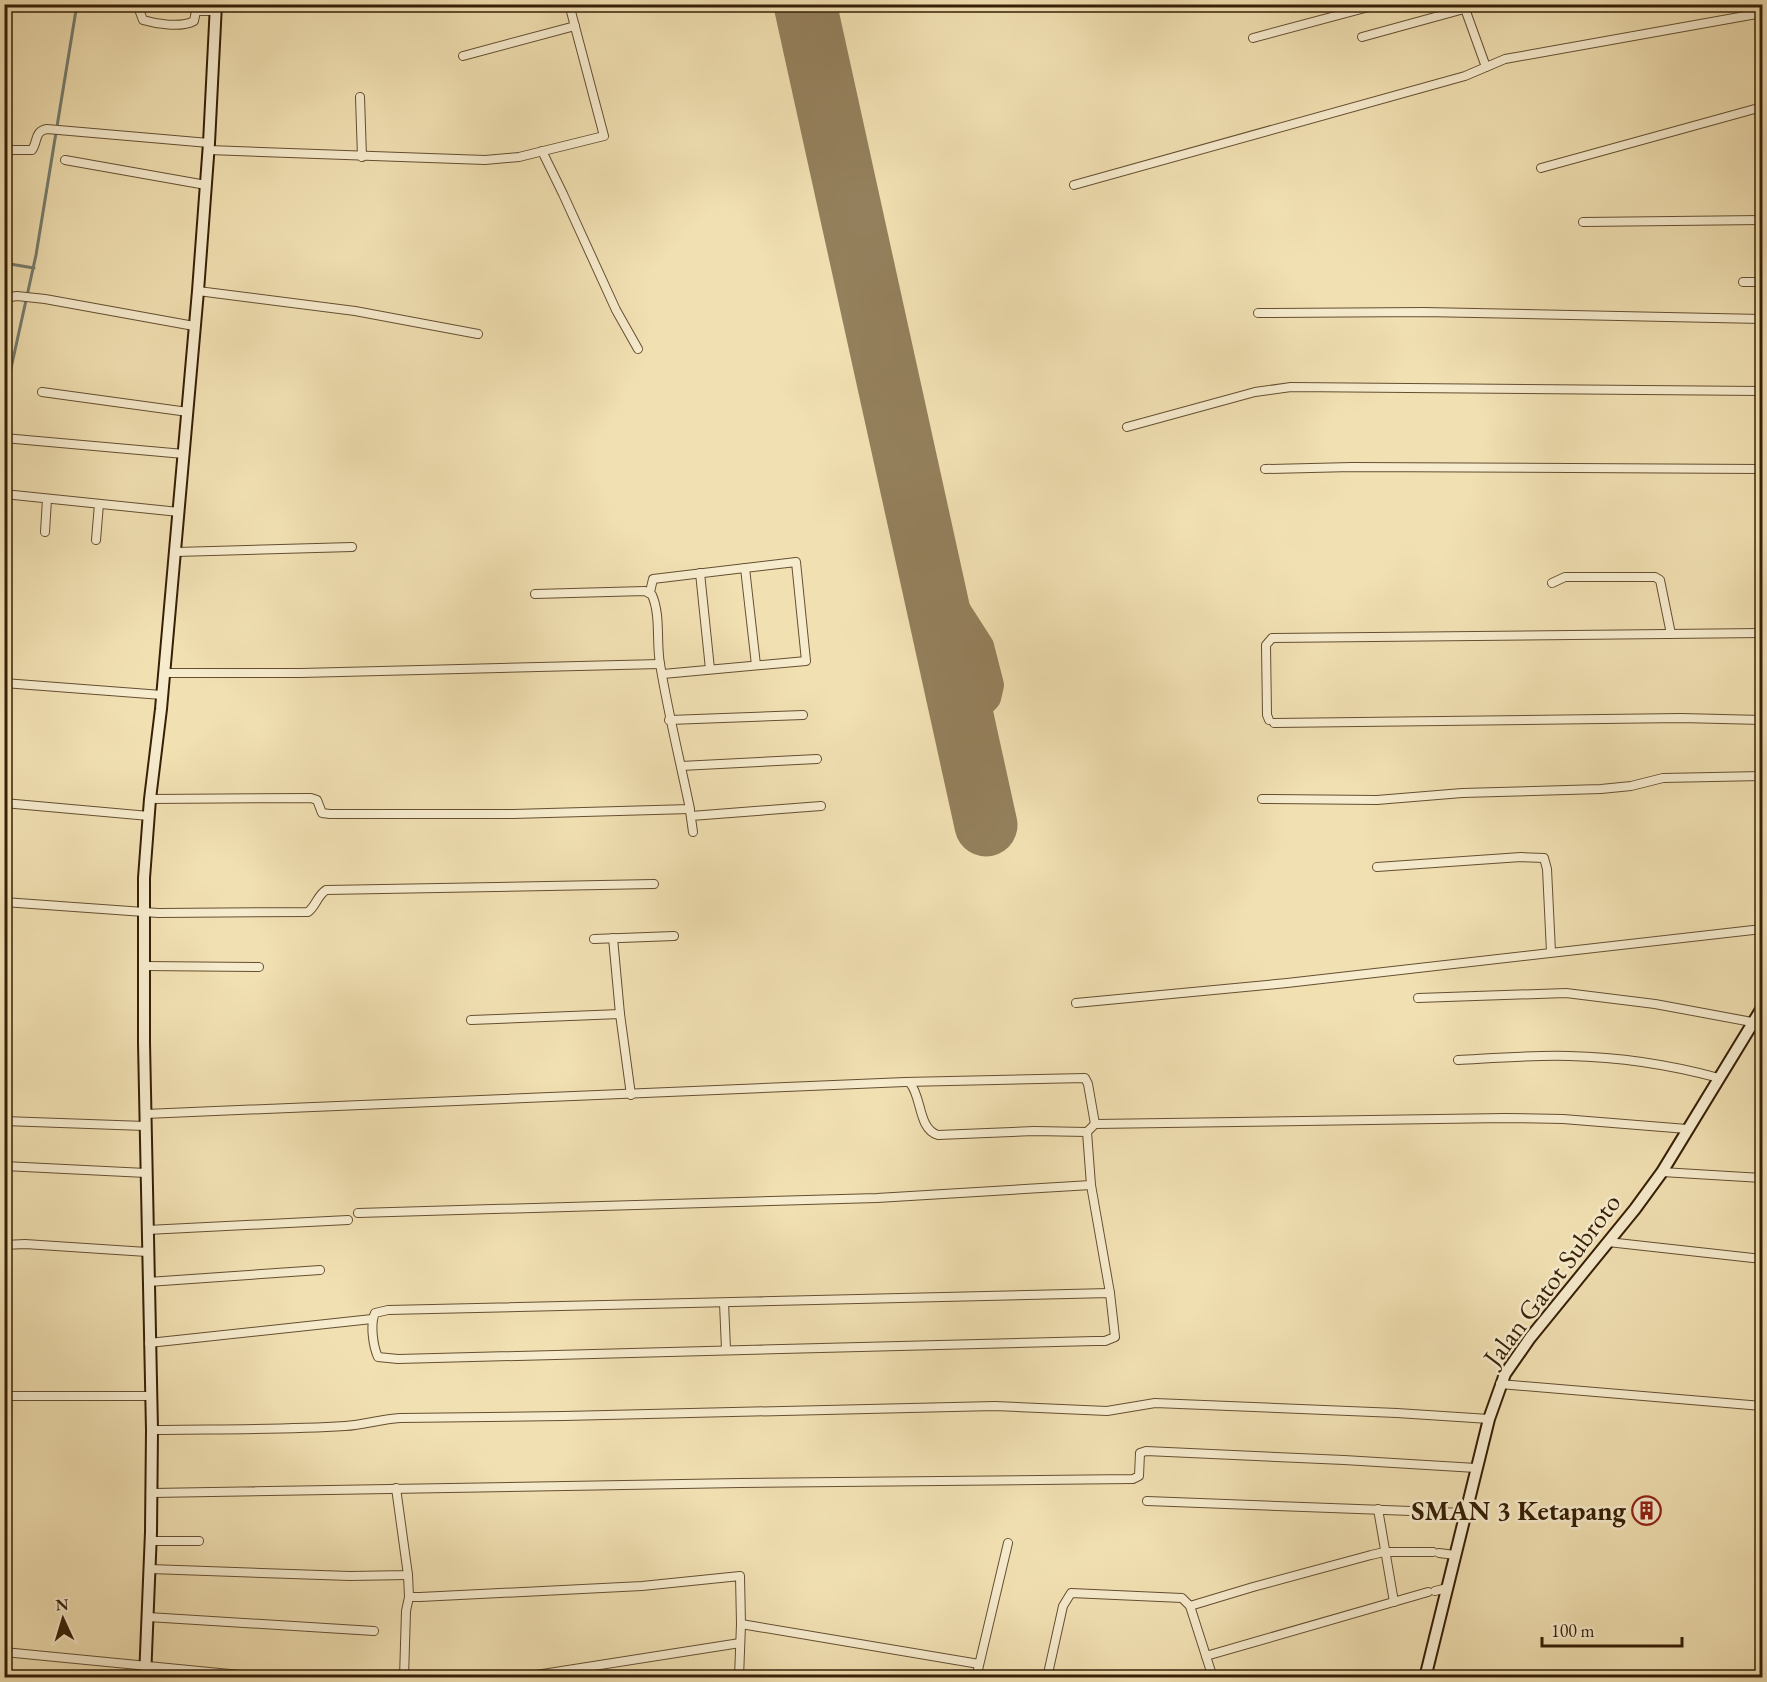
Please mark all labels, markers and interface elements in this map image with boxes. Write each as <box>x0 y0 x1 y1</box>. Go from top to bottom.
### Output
street label: Jalan Gatot Subroto <box>1474 1186 1628 1375</box>
place label: SMAN 3 Ketapang <box>1411 1493 1626 1528</box>
building icon: SMAN 3 Ketapang <box>1631 1495 1663 1527</box>
north arrow <box>33 1589 93 1649</box>
text: N <box>55 1594 69 1615</box>
scale bar <box>1542 1610 1682 1648</box>
text: 100 m <box>1551 1619 1595 1642</box>

